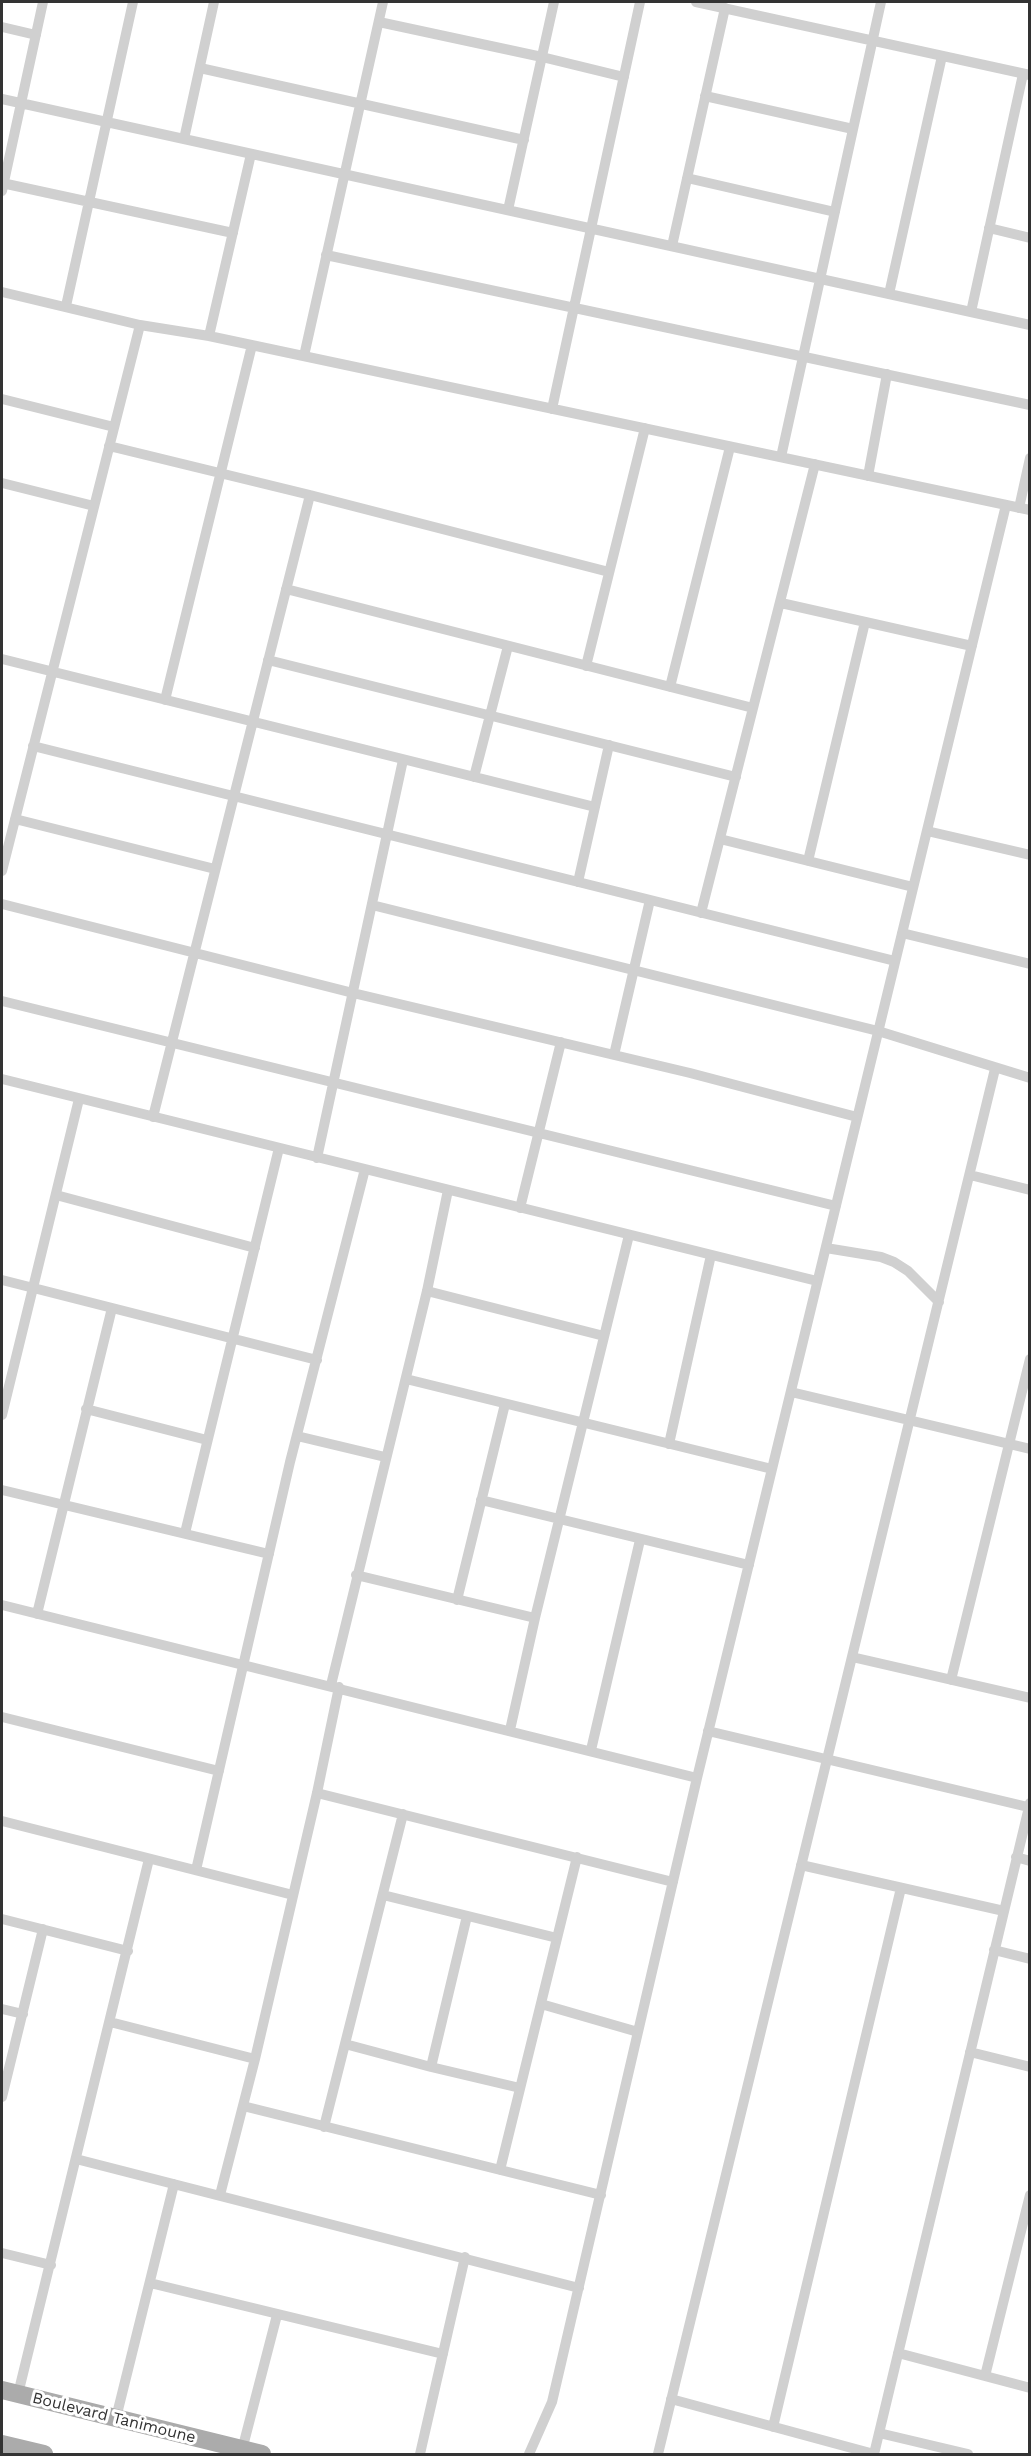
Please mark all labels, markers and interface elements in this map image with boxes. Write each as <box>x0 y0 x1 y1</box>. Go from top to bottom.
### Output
street label: Boulevard Tanimoune <box>30 2388 198 2448</box>

